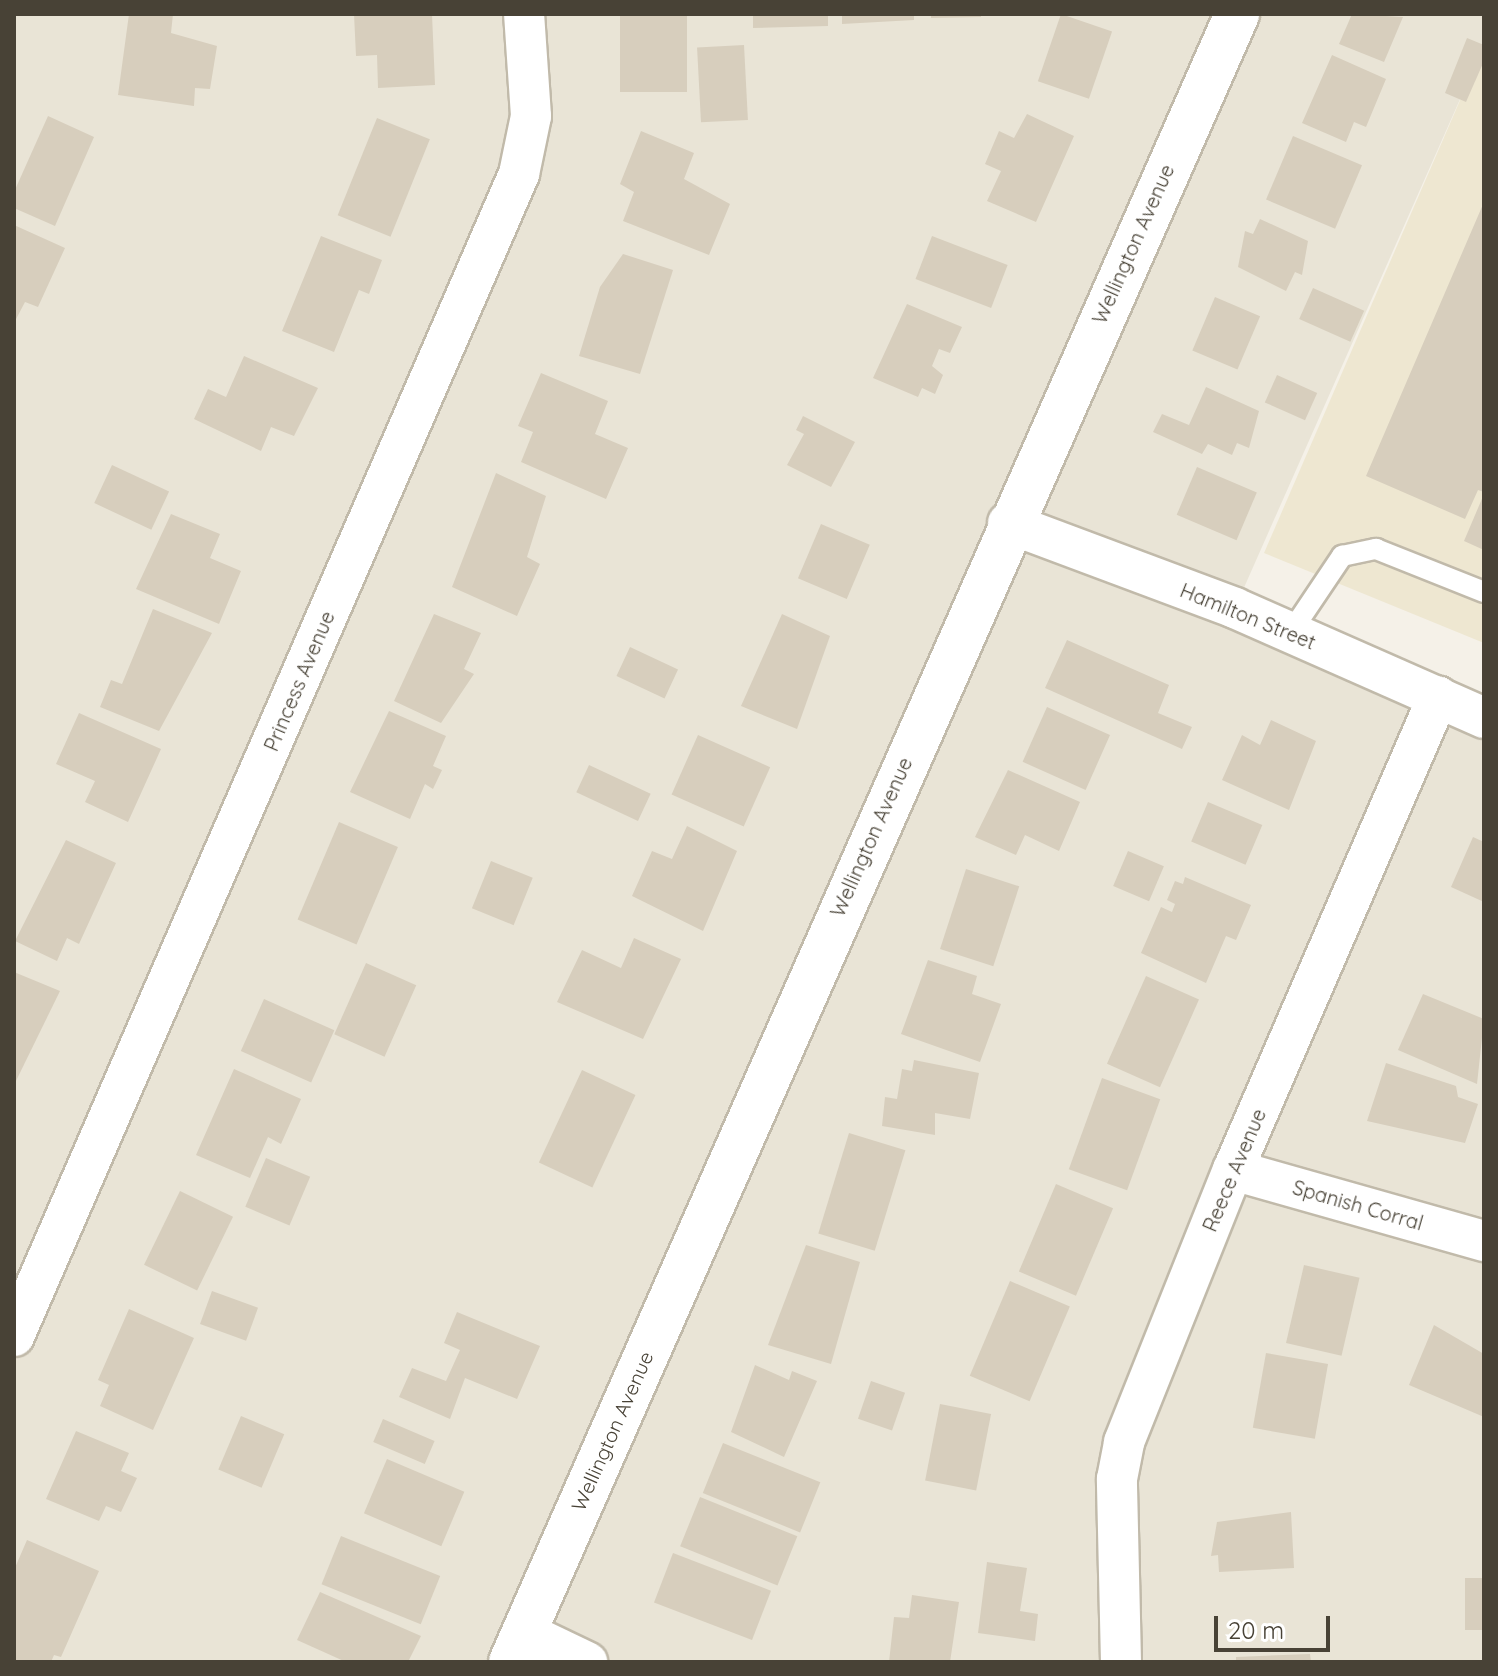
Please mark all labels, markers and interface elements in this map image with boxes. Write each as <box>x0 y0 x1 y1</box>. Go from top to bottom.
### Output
street label: Wellington Avenue <box>1087 161 1179 327</box>
street label: Hamilton Street <box>1177 578 1319 654</box>
street label: Princess Avenue <box>259 607 339 755</box>
street label: Wellington Avenue <box>825 754 917 920</box>
street label: Reece Avenue <box>1197 1105 1271 1235</box>
street label: Spanish Corral <box>1290 1175 1426 1235</box>
street label: Wellington Avenue <box>566 1348 658 1514</box>
scale bar <box>1218 1600 1334 1650</box>
text: 20 m <box>1228 1615 1284 1645</box>

